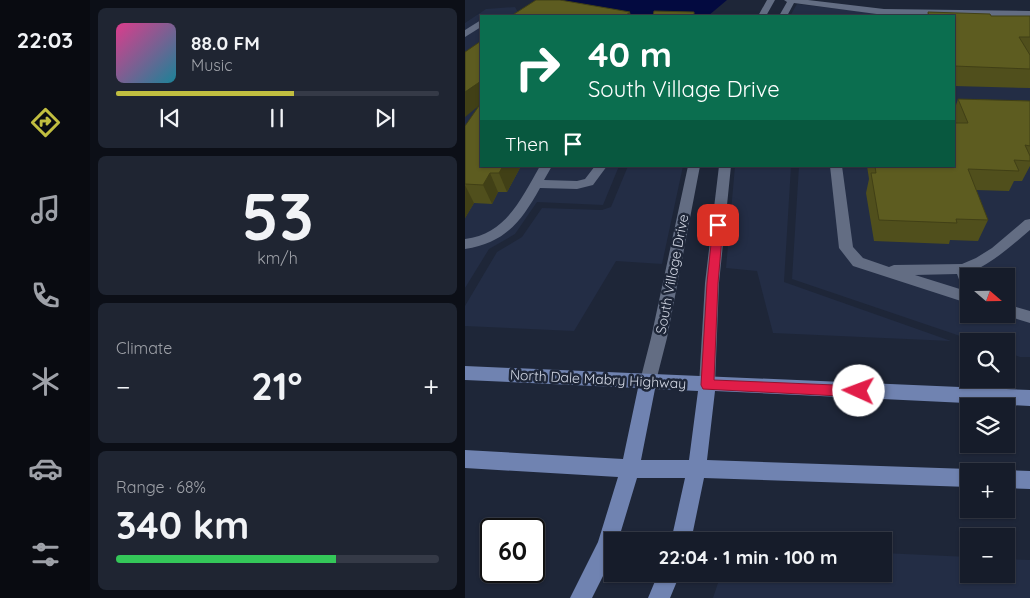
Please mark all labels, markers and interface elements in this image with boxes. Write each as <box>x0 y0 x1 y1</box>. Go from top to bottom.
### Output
text: 22:03 <box>17 26 73 54</box>
text: 88.0 FM <box>191 31 260 55</box>
text: 40 m <box>588 32 672 76</box>
icon: right <box>505 35 570 100</box>
text: Music <box>191 55 233 75</box>
text: South Village Drive <box>588 75 780 103</box>
icon: previous <box>156 104 184 132</box>
icon: pause <box>263 104 291 132</box>
icon: next <box>371 104 399 132</box>
icon: directions <box>28 105 63 140</box>
icon: arrive <box>559 130 587 158</box>
text: Then <box>505 132 549 156</box>
text: 53 <box>241 175 314 256</box>
icon: music <box>28 192 63 227</box>
pin <box>697 204 739 246</box>
icon: arrive <box>704 211 732 239</box>
street label: South Village Drive <box>652 212 692 336</box>
text: km/h <box>257 248 298 268</box>
north arrow <box>960 268 1015 322</box>
map controls <box>960 268 1015 583</box>
icon: phone <box>28 278 63 313</box>
button: search <box>960 333 1015 388</box>
text: Climate <box>116 338 172 358</box>
text: 21° <box>251 362 303 410</box>
icon: climate <box>28 364 63 399</box>
position arrow <box>832 364 884 416</box>
street label: North Dale Mabry Highway <box>509 365 687 393</box>
text: − <box>116 369 131 404</box>
text: + <box>423 369 439 404</box>
button: layers <box>960 398 1015 453</box>
icon: car <box>28 451 63 486</box>
button: + <box>960 463 1015 518</box>
text: Range · 68% <box>116 477 206 497</box>
text: 340 km <box>116 501 249 549</box>
speed limit sign: 60 <box>480 518 545 583</box>
button: − <box>960 528 1015 583</box>
icon: filters <box>28 537 63 572</box>
text: 22:04 · 1 min · 100 m <box>659 545 837 569</box>

